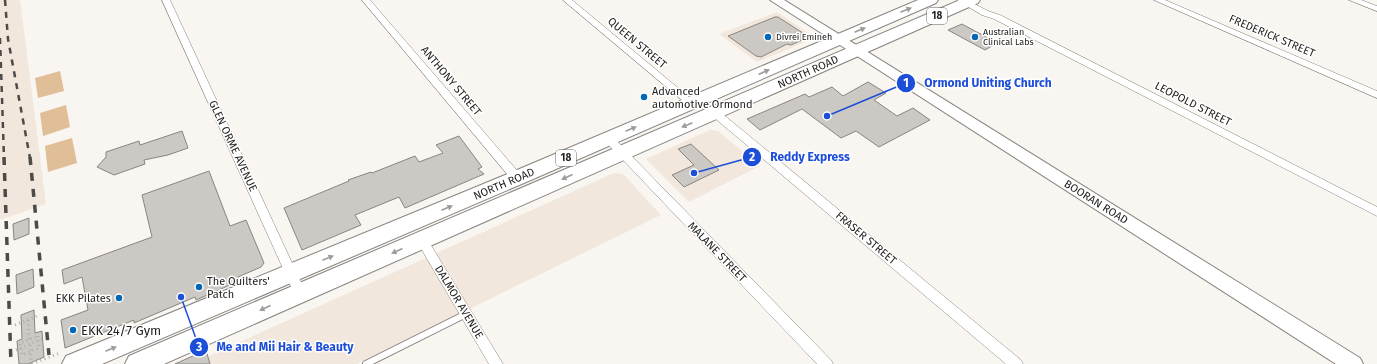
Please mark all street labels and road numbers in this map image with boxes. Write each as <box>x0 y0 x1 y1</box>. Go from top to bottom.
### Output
road number: 18 <box>927 8 947 24</box>
street label: FREDERICK STREET <box>1227 12 1317 60</box>
street label: QUEEN STREET <box>605 15 669 72</box>
street label: ANTHONY STREET <box>418 44 484 119</box>
street label: NORTH ROAD <box>776 53 840 91</box>
street label: LEOPOLD STREET <box>1153 79 1234 129</box>
street label: GLEN ORME AVENUE <box>206 98 260 194</box>
road number: 18 <box>556 150 576 166</box>
street label: NORTH ROAD <box>472 165 536 203</box>
street label: BOORAN ROAD <box>1062 177 1130 227</box>
street label: FRASER STREET <box>833 209 899 267</box>
street label: MALANE STREET <box>685 219 749 285</box>
street label: DALMOR AVENUE <box>432 263 486 341</box>

